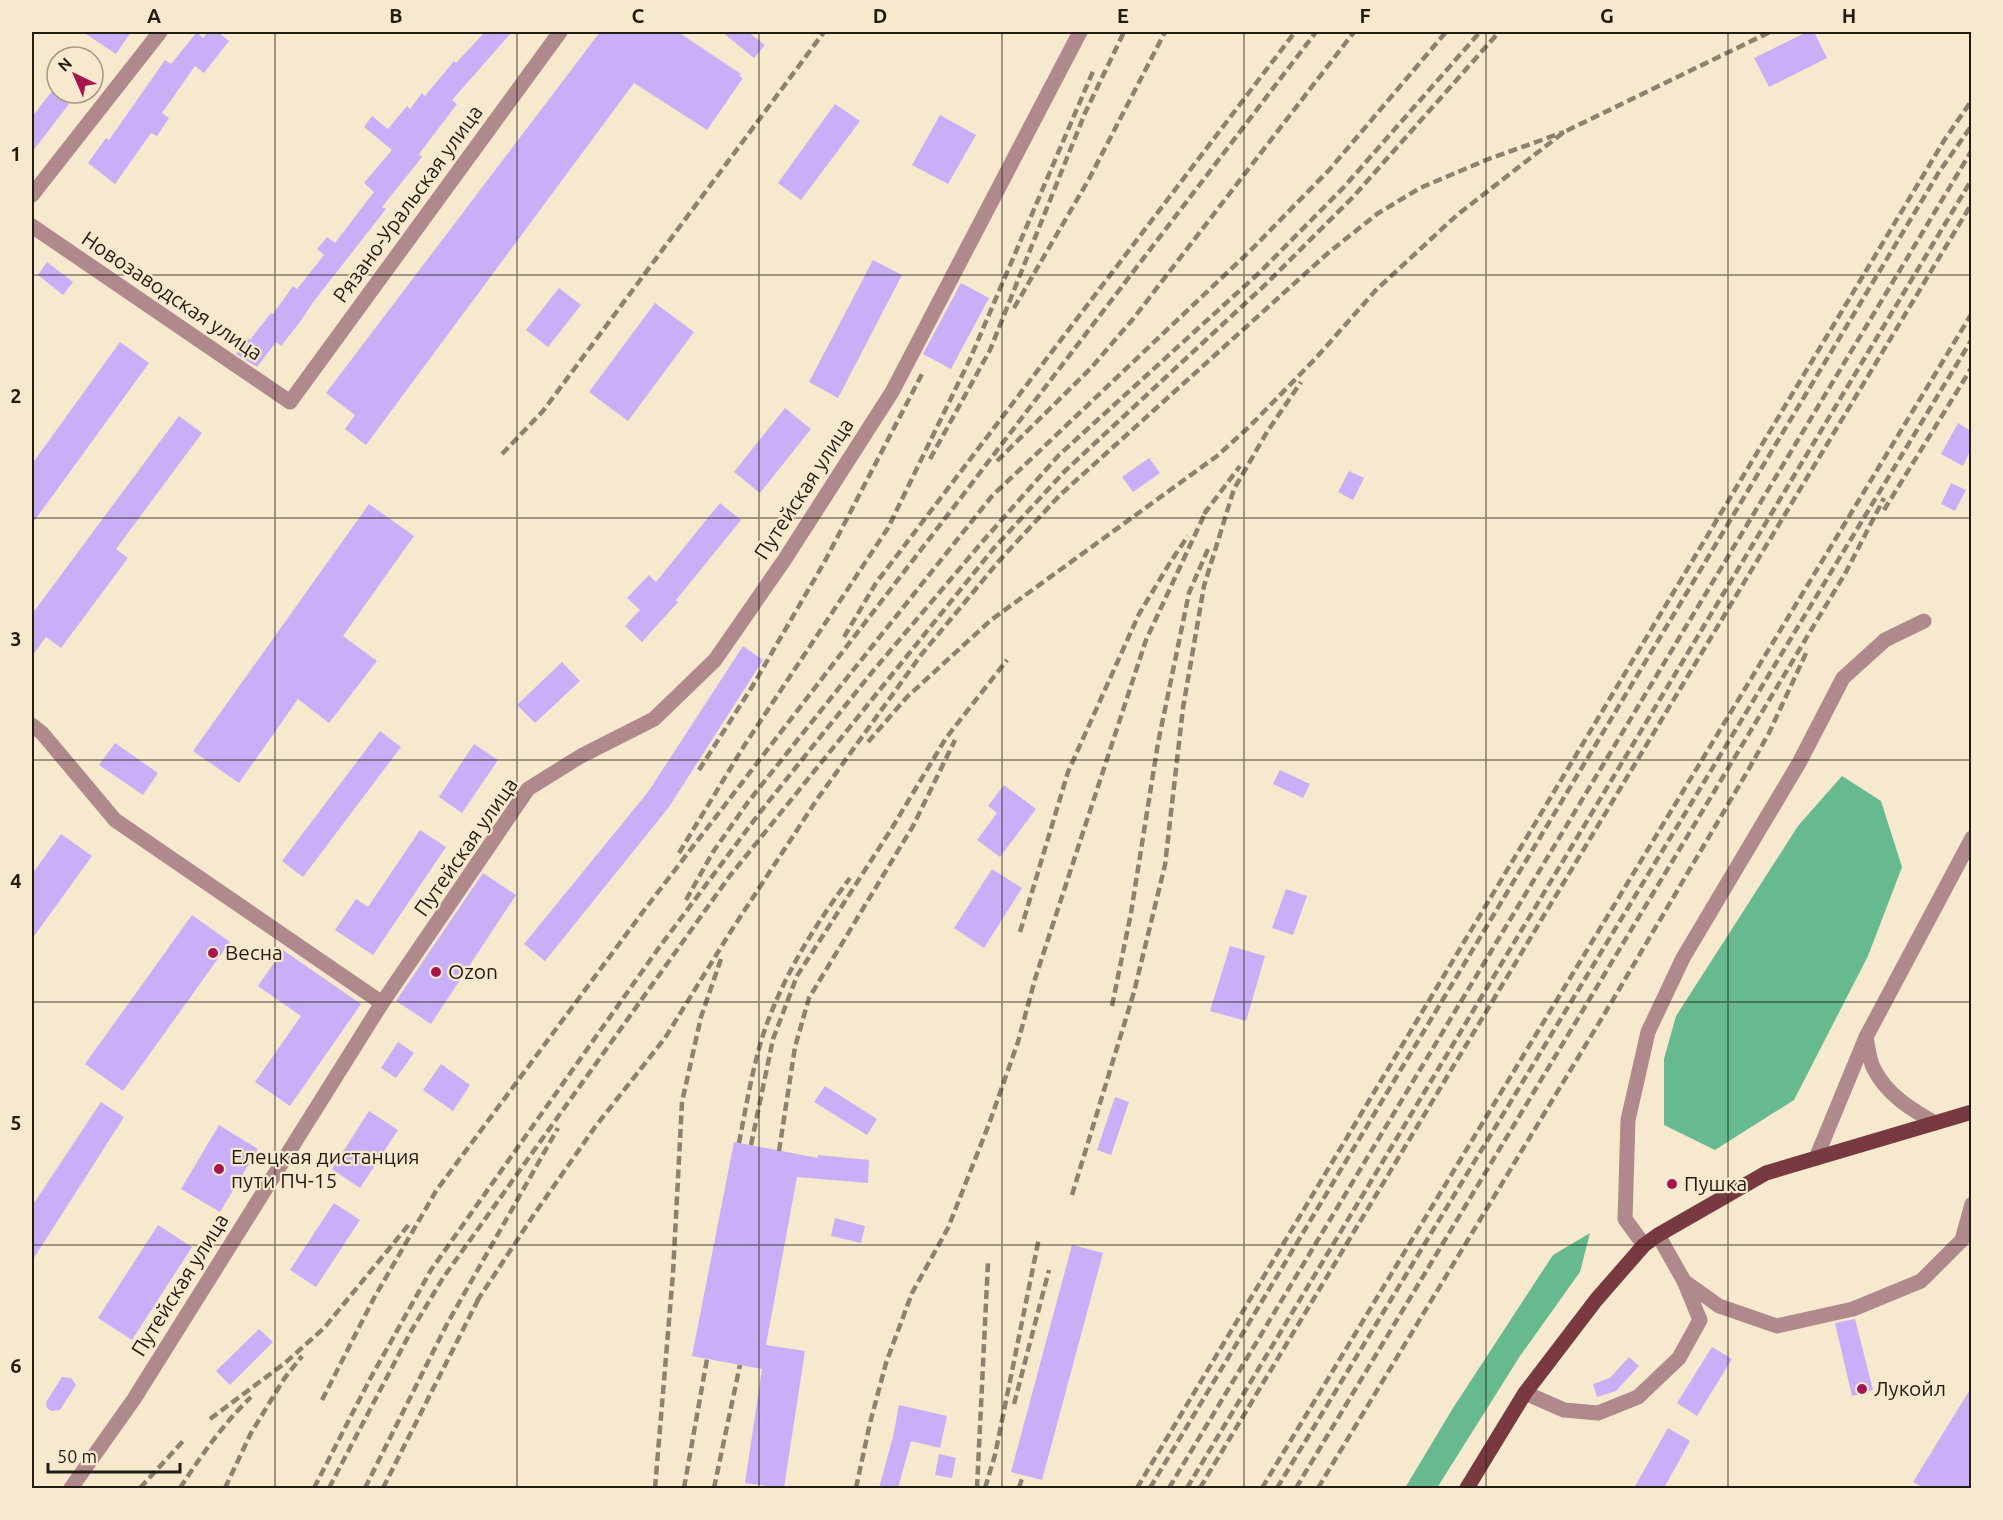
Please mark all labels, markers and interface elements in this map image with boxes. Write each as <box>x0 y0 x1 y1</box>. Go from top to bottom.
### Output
text: A <box>147 4 161 27</box>
text: B <box>389 4 403 27</box>
text: C <box>632 4 645 27</box>
text: D <box>873 4 887 27</box>
text: E <box>1117 4 1129 27</box>
text: F <box>1359 4 1371 27</box>
text: G <box>1600 4 1614 27</box>
text: H <box>1842 4 1856 27</box>
north arrow <box>45 45 105 105</box>
text: N <box>54 54 75 75</box>
street label: Рязано-Уральская улица <box>328 100 487 307</box>
text: 1 <box>10 142 22 165</box>
street label: Новозаводская улица <box>78 226 267 365</box>
text: 2 <box>10 384 22 407</box>
street label: Путейская улица <box>749 413 858 563</box>
text: 3 <box>10 627 22 650</box>
street label: Путейская улица <box>409 773 522 920</box>
text: 4 <box>10 869 22 892</box>
place label: Весна <box>225 940 283 964</box>
marker: Весна <box>206 946 220 960</box>
place label: Ozon <box>448 959 498 983</box>
marker: Ozon <box>429 965 443 979</box>
text: 5 <box>10 1111 22 1134</box>
place label: Елецкая дистанция пути ПЧ-15 <box>231 1144 420 1192</box>
marker: Елецкая дистанция пути ПЧ-15 <box>212 1162 226 1176</box>
place label: Пушка <box>1684 1171 1747 1195</box>
marker: Пушка <box>1665 1177 1679 1191</box>
street label: Путейская улица <box>126 1209 233 1360</box>
text: 6 <box>10 1354 22 1377</box>
place label: Лукойл <box>1874 1376 1946 1400</box>
marker: Лукойл <box>1855 1382 1869 1396</box>
scale bar <box>48 1436 180 1474</box>
text: 50 m <box>57 1446 97 1466</box>

